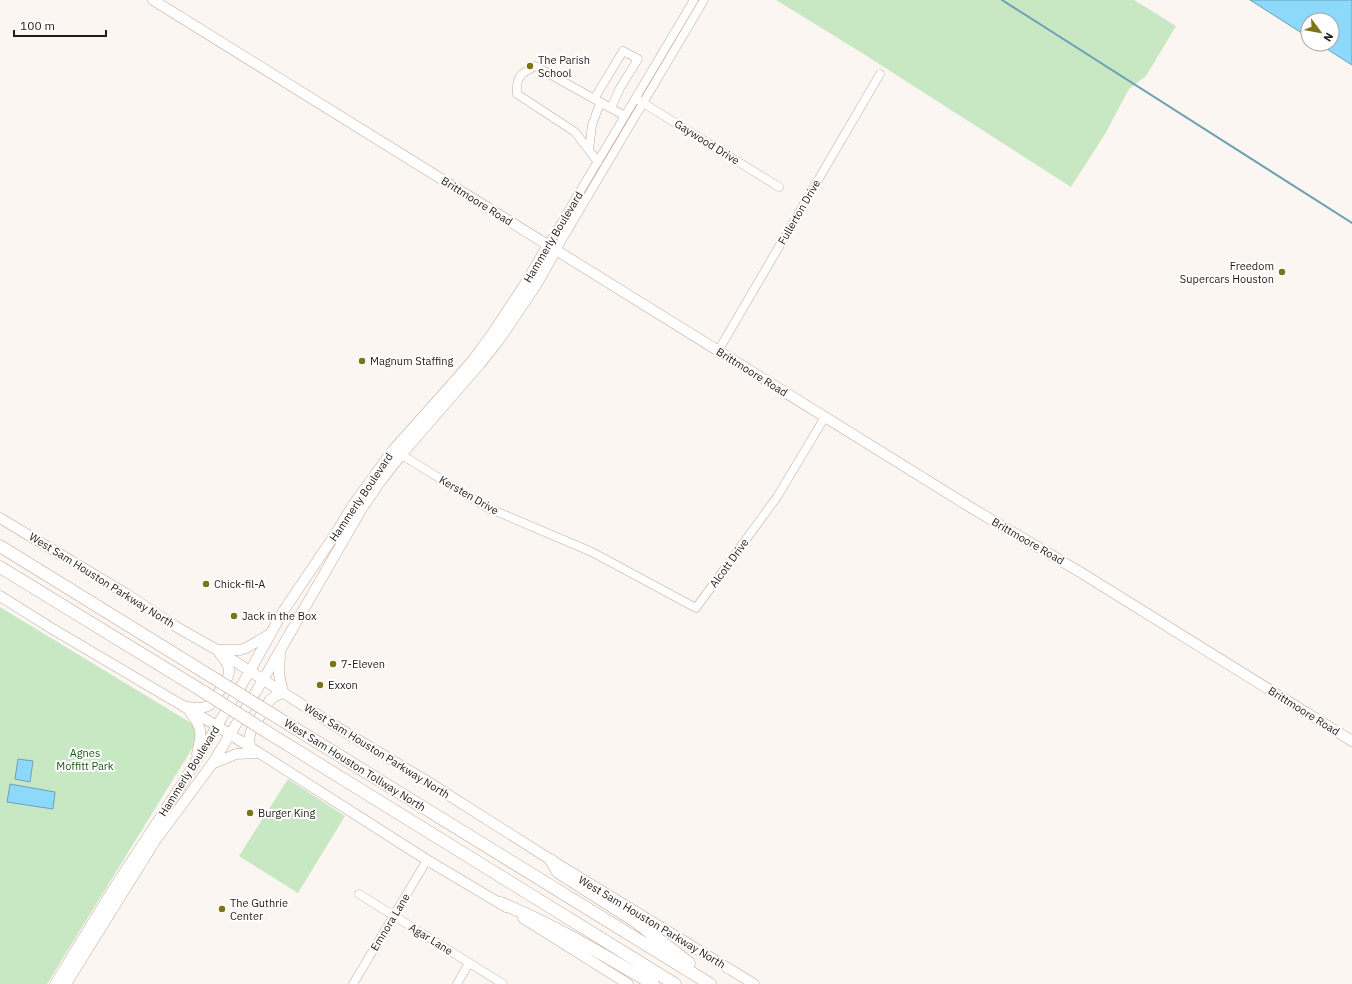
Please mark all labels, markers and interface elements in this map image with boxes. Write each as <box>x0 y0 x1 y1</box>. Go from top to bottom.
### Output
scale bar <box>14 12 106 38</box>
north arrow <box>1300 12 1340 52</box>
text: 100 m <box>20 18 55 33</box>
text: N <box>1320 30 1337 44</box>
place label: The Parish School <box>538 53 590 80</box>
marker: The Parish School <box>525 61 535 71</box>
street label: Gaywood Drive <box>672 116 742 168</box>
street label: Brittmoore Road <box>439 173 515 229</box>
street label: Fullerton Drive <box>775 177 823 247</box>
street label: Hammerly Boulevard <box>520 189 586 285</box>
place label: Freedom Supercars Houston <box>1180 259 1274 286</box>
marker: Freedom Supercars Houston <box>1277 267 1287 277</box>
street label: Brittmoore Road <box>714 344 790 400</box>
place label: Magnum Staffing <box>370 354 453 368</box>
marker: Magnum Staffing <box>357 356 367 366</box>
street label: Hammerly Boulevard <box>326 450 396 544</box>
street label: Kersten Drive <box>437 472 501 518</box>
street label: Brittmoore Road <box>989 515 1067 567</box>
street label: West Sam Houston Parkway North <box>27 529 177 631</box>
street label: Alcott Drive <box>706 536 752 590</box>
place label: Chick-fil-A <box>214 577 265 591</box>
marker: Chick-fil-A <box>201 579 211 589</box>
place label: Jack in the Box <box>242 609 317 623</box>
marker: Jack in the Box <box>229 611 239 621</box>
place label: 7-Eleven <box>341 657 385 671</box>
marker: 7-Eleven <box>328 659 338 669</box>
place label: Exxon <box>328 678 358 692</box>
marker: Exxon <box>315 680 325 690</box>
street label: Brittmoore Road <box>1266 683 1342 739</box>
street label: West Sam Houston Parkway North <box>302 700 452 802</box>
street label: West Sam Houston Tollway North <box>282 716 428 814</box>
street label: Hammerly Boulevard <box>156 723 222 819</box>
park label: Agnes Moffitt Park <box>56 746 114 773</box>
place label: Burger King <box>258 806 316 820</box>
marker: Burger King <box>245 808 255 818</box>
street label: West Sam Houston Parkway North <box>576 873 728 971</box>
street label: Emnora Lane <box>367 891 413 953</box>
place label: The Guthrie Center <box>230 896 288 923</box>
marker: The Guthrie Center <box>217 904 227 914</box>
street label: Agar Lane <box>407 920 455 958</box>

